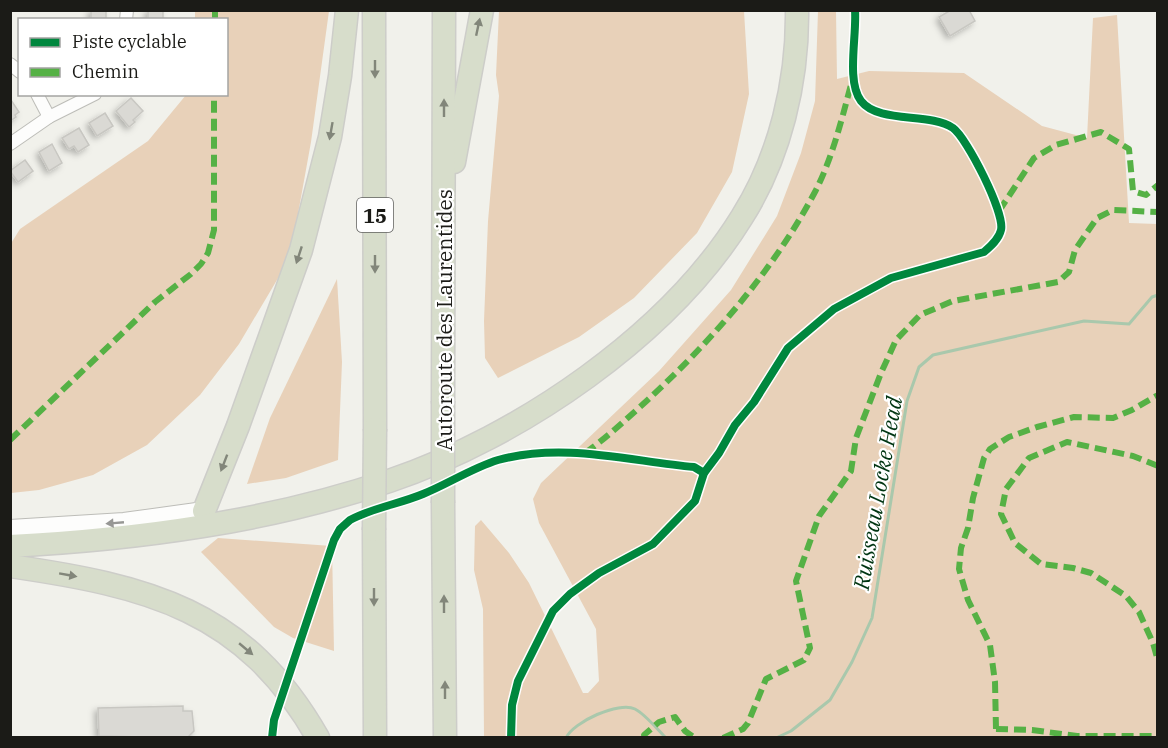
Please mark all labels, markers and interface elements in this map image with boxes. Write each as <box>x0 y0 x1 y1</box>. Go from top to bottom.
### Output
legend <box>18 18 228 96</box>
one-way arrow <box>474 18 484 36</box>
text: Piste cyclable <box>72 30 187 53</box>
one-way arrow <box>370 59 380 78</box>
text: Chemin <box>72 60 139 83</box>
one-way arrow <box>439 98 449 117</box>
one-way arrow <box>326 122 335 141</box>
street label: Autoroute des Laurentides <box>430 189 458 451</box>
road number: 15 <box>357 198 393 232</box>
one-way arrow <box>294 246 304 264</box>
one-way arrow <box>370 254 380 273</box>
water label: Ruisseau Locke Head <box>846 393 908 593</box>
one-way arrow <box>219 454 229 472</box>
one-way arrow <box>105 518 124 528</box>
one-way arrow <box>59 571 78 580</box>
one-way arrow <box>369 588 379 607</box>
one-way arrow <box>439 594 449 613</box>
one-way arrow <box>238 642 254 655</box>
one-way arrow <box>440 681 450 700</box>

